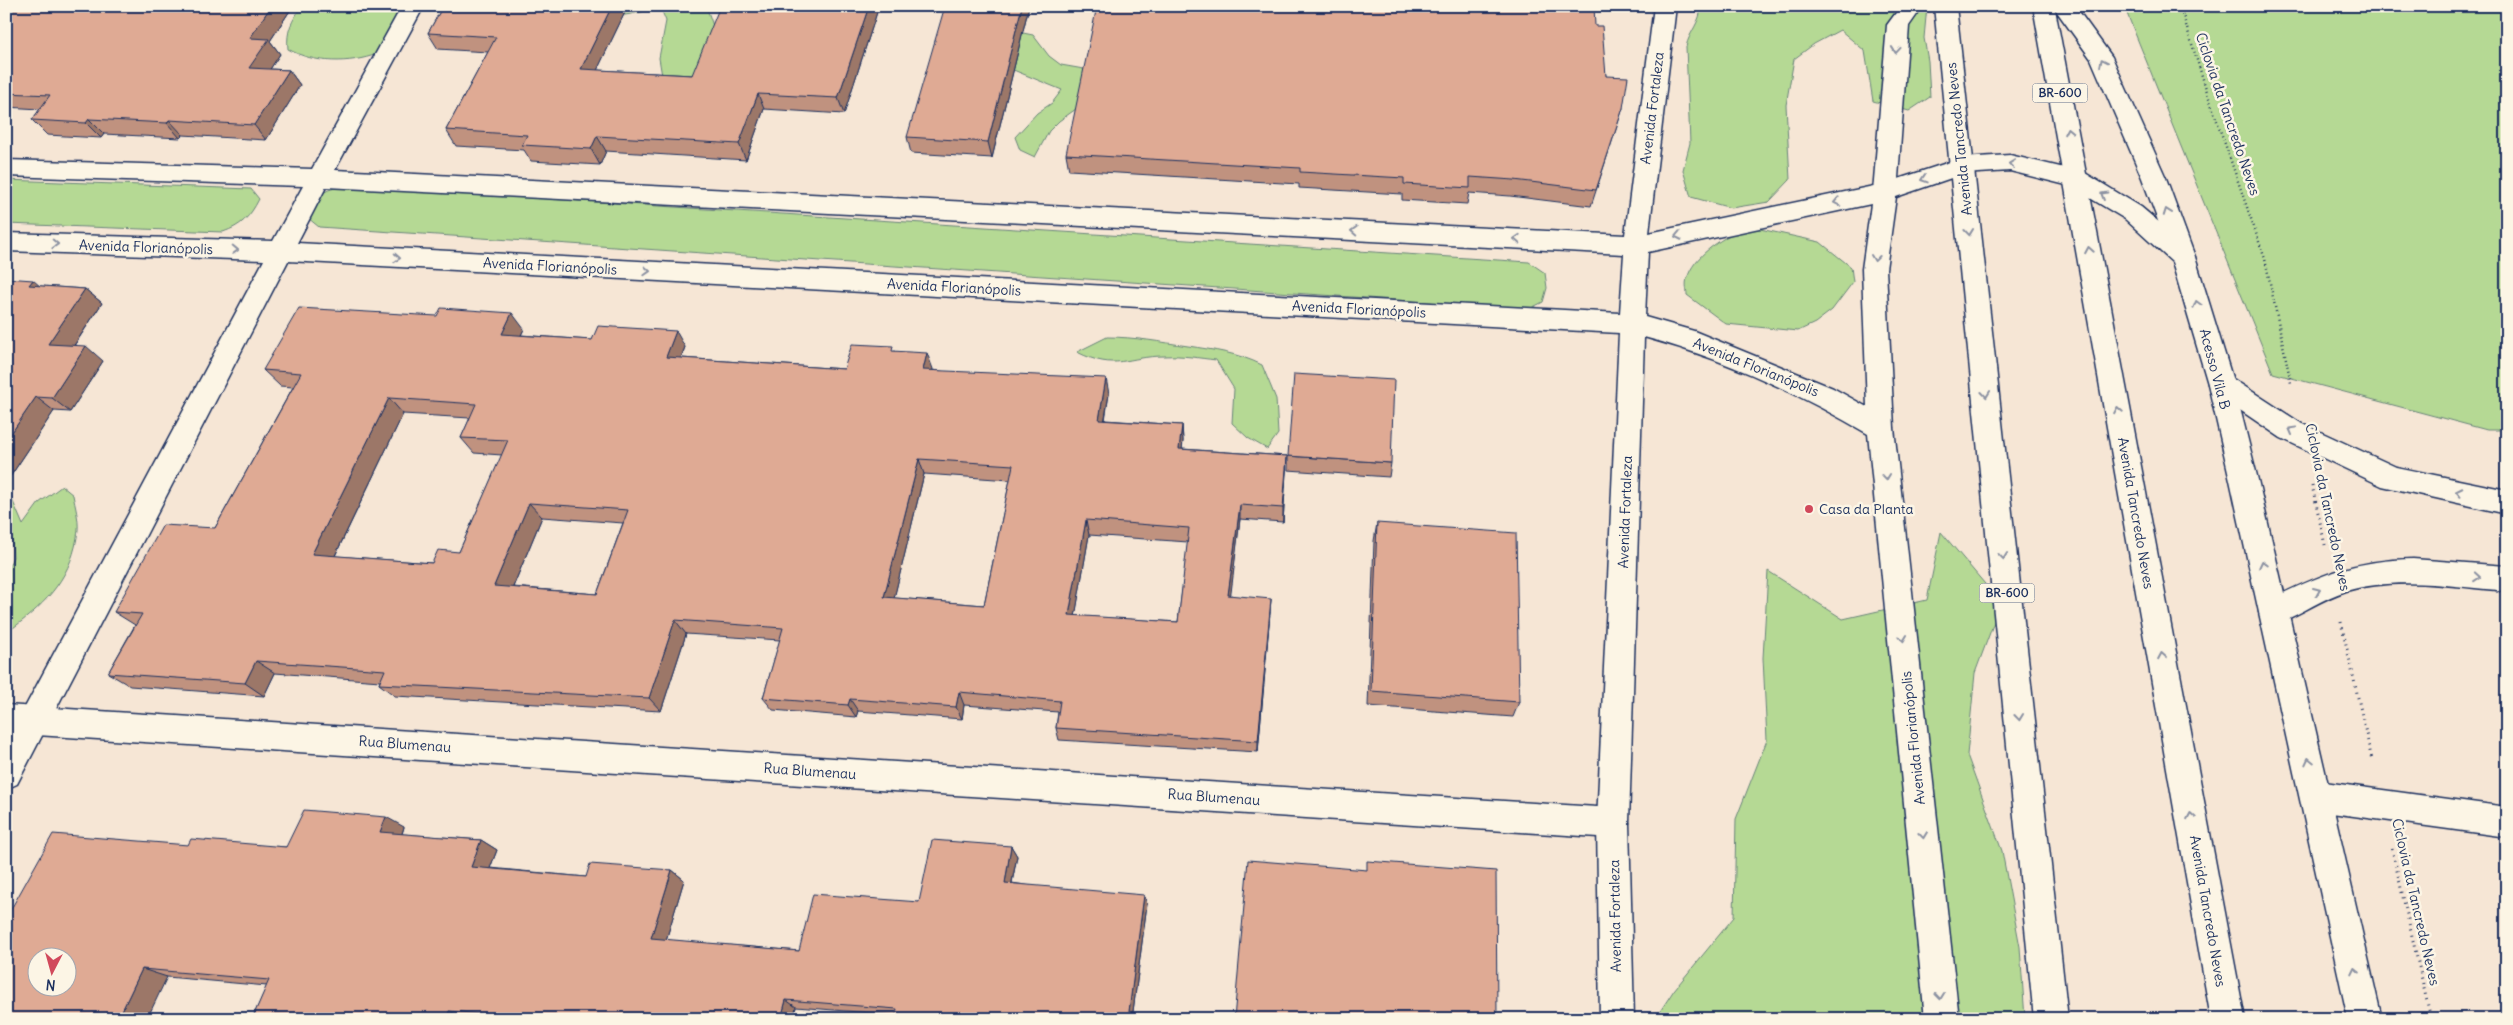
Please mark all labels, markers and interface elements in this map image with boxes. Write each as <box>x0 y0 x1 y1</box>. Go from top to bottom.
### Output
street label: Ciclovia da Tancredo Neves <box>2192 30 2264 198</box>
one-way arrow <box>1891 46 1902 54</box>
street label: Avenida Fortaleza <box>1636 51 1668 165</box>
one-way arrow <box>2099 59 2109 68</box>
street label: Avenida Tancredo Neves <box>1942 62 1976 216</box>
road number: BR-600 <box>2032 84 2088 102</box>
one-way arrow <box>2063 127 2073 135</box>
one-way arrow <box>2008 159 2016 170</box>
one-way arrow <box>1920 174 1928 184</box>
one-way arrow <box>2100 192 2109 202</box>
one-way arrow <box>1832 196 1841 206</box>
one-way arrow <box>2163 208 2173 216</box>
one-way arrow <box>1350 225 1358 236</box>
one-way arrow <box>1963 229 1974 237</box>
one-way arrow <box>1674 230 1682 241</box>
one-way arrow <box>1512 234 1520 244</box>
street label: Avenida Florianópolis <box>79 236 213 258</box>
one-way arrow <box>52 239 59 249</box>
one-way arrow <box>232 245 239 255</box>
one-way arrow <box>2085 246 2095 254</box>
one-way arrow <box>393 252 401 263</box>
street label: Avenida Florianópolis <box>482 253 618 279</box>
one-way arrow <box>1870 254 1881 262</box>
one-way arrow <box>644 266 651 276</box>
street label: Avenida Florianópolis <box>886 274 1022 300</box>
street label: Avenida Florianópolis <box>1291 296 1427 322</box>
one-way arrow <box>2192 299 2203 308</box>
street label: Acesso Vila B <box>2196 327 2234 411</box>
street label: Avenida Florianópolis <box>1690 334 1822 400</box>
one-way arrow <box>1980 390 1991 398</box>
one-way arrow <box>2113 406 2123 414</box>
street label: Ciclovia da Tancredo Neves <box>2301 421 2355 593</box>
one-way arrow <box>2288 426 2297 436</box>
street label: Avenida Tancredo Neves <box>2114 436 2158 590</box>
street label: Avenida Fortaleza <box>1614 455 1636 569</box>
one-way arrow <box>1880 473 1891 481</box>
one-way arrow <box>2455 488 2463 498</box>
place label: Casa da Planta <box>1819 500 1914 518</box>
marker: Casa da Planta <box>1803 503 1815 515</box>
one-way arrow <box>1997 552 2008 560</box>
one-way arrow <box>2258 560 2269 569</box>
one-way arrow <box>2473 571 2481 582</box>
road number: BR-600 <box>1980 584 2034 602</box>
one-way arrow <box>2313 587 2321 597</box>
one-way arrow <box>1897 635 1908 643</box>
one-way arrow <box>2157 652 2167 660</box>
street label: Avenida Florianópolis <box>1897 670 1929 806</box>
one-way arrow <box>2014 713 2025 721</box>
street label: Rua Blumenau <box>358 732 452 756</box>
one-way arrow <box>2304 757 2315 766</box>
street label: Rua Blumenau <box>763 759 857 783</box>
street label: Rua Blumenau <box>1167 785 1261 809</box>
one-way arrow <box>2186 812 2196 820</box>
street label: Ciclovia da Tancredo Neves <box>2388 817 2444 987</box>
one-way arrow <box>1917 831 1928 839</box>
street label: Avenida Tancredo Neves <box>2186 834 2230 988</box>
street label: Avenida Fortaleza <box>1605 859 1625 973</box>
north arrow <box>28 948 78 998</box>
one-way arrow <box>2350 967 2361 976</box>
text: N <box>45 975 56 994</box>
one-way arrow <box>1934 993 1945 1001</box>

